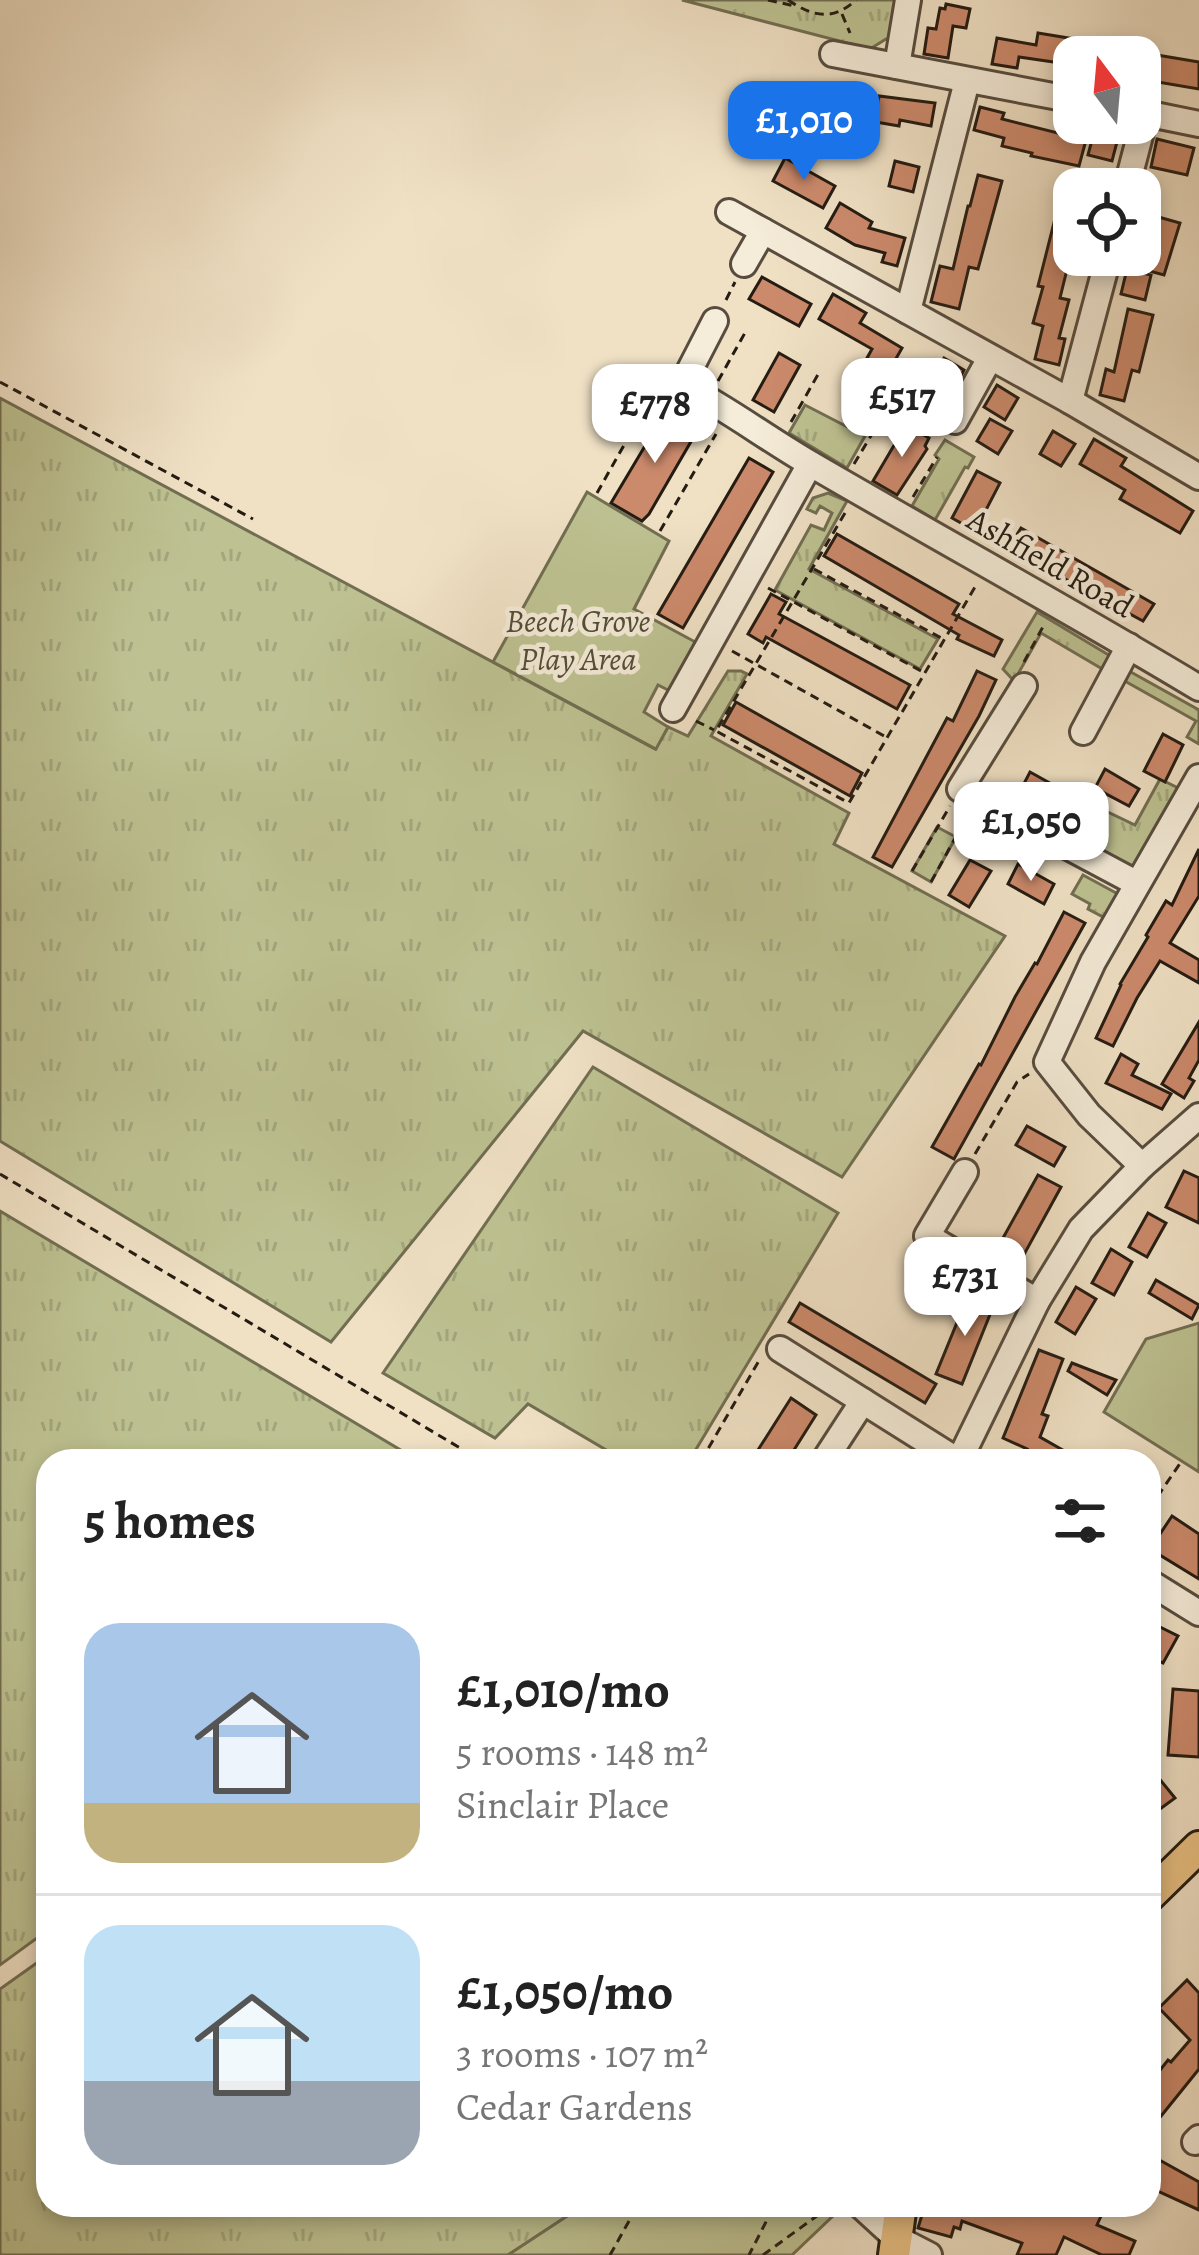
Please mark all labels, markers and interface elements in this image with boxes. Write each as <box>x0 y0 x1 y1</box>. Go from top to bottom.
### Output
north arrow <box>1053 36 1161 144</box>
map controls <box>1053 36 1161 276</box>
pin: £1,010 <box>706 81 902 183</box>
text: £1,010 <box>755 93 853 146</box>
button: locate <box>1053 168 1161 276</box>
pin: £517 <box>831 358 973 460</box>
pin: £778 <box>584 364 726 466</box>
text: £517 <box>868 370 936 423</box>
text: £778 <box>619 376 691 429</box>
street label: Ashfield Road <box>958 496 1142 628</box>
park label: Beech Grove Play Area <box>506 598 651 681</box>
pin: £1,050 <box>933 782 1129 884</box>
text: £1,050 <box>981 794 1081 847</box>
pin: £731 <box>894 1237 1036 1339</box>
text: £731 <box>931 1249 999 1302</box>
text: 5 homes <box>84 1486 256 1556</box>
icon: filters <box>1047 1488 1113 1554</box>
text: £1,010/mo <box>456 1655 670 1725</box>
icon: home <box>180 1671 324 1815</box>
text: 5 rooms · 148 m² <box>456 1725 708 1778</box>
text: Sinclair Place <box>456 1778 669 1831</box>
text: £1,050/mo <box>456 1957 673 2027</box>
icon: home <box>180 1973 324 2117</box>
text: 3 rooms · 107 m² <box>456 2027 708 2080</box>
text: Cedar Gardens <box>456 2080 693 2133</box>

